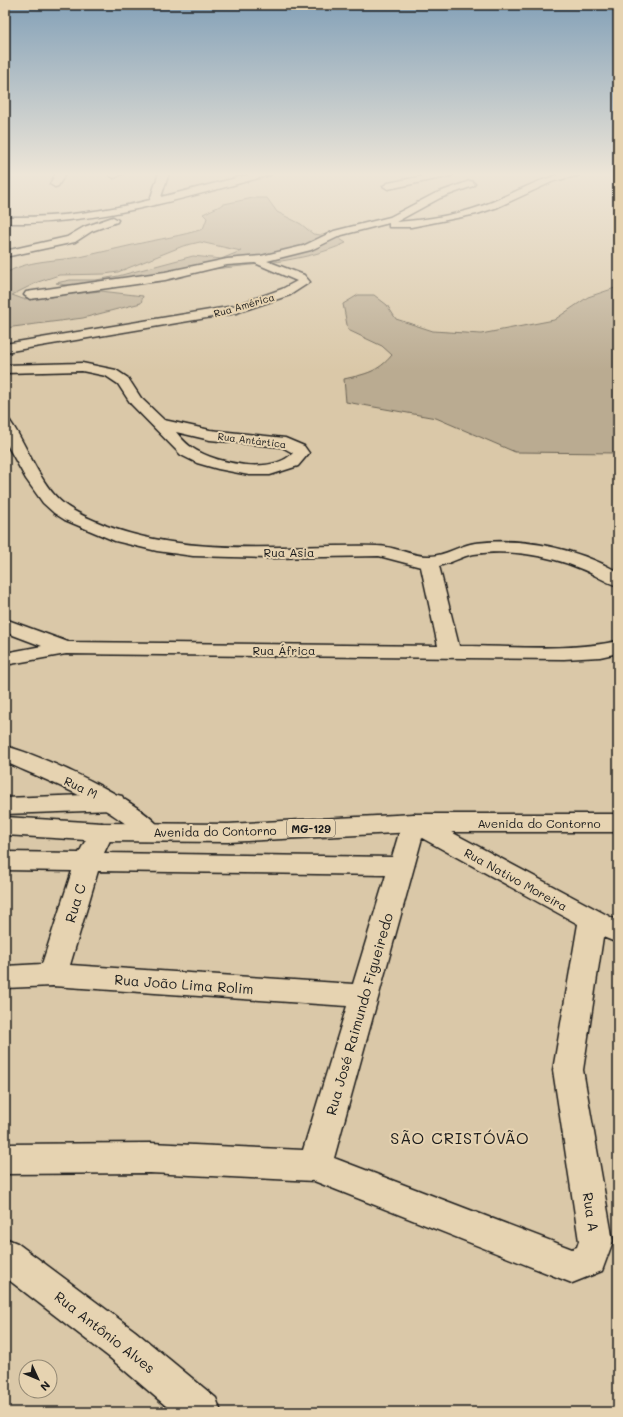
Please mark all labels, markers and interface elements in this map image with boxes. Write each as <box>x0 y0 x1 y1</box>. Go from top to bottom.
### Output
street label: Rua América <box>212 290 276 320</box>
street label: Rua Antártica <box>217 429 287 451</box>
street label: Rua Asia <box>264 544 314 560</box>
street label: Rua África <box>253 642 315 658</box>
street label: Rua M <box>62 772 100 802</box>
street label: Avenida do Contorno <box>477 815 601 831</box>
road number: MG-129 <box>287 819 335 837</box>
street label: Avenida do Contorno <box>153 822 277 840</box>
street label: Rua Nativo Moreira <box>462 844 570 914</box>
street label: Rua C <box>60 881 90 925</box>
street label: Rua José Raimundo Figueiredo <box>321 911 397 1117</box>
street label: Rua João Lima Rolim <box>114 970 254 998</box>
district label: SÃO CRISTÓVÃO <box>390 1127 530 1148</box>
street label: Rua A <box>579 1191 603 1233</box>
street label: Rua Antônio Alves <box>51 1287 159 1377</box>
north arrow <box>18 1359 58 1399</box>
text: N <box>37 1378 54 1395</box>

